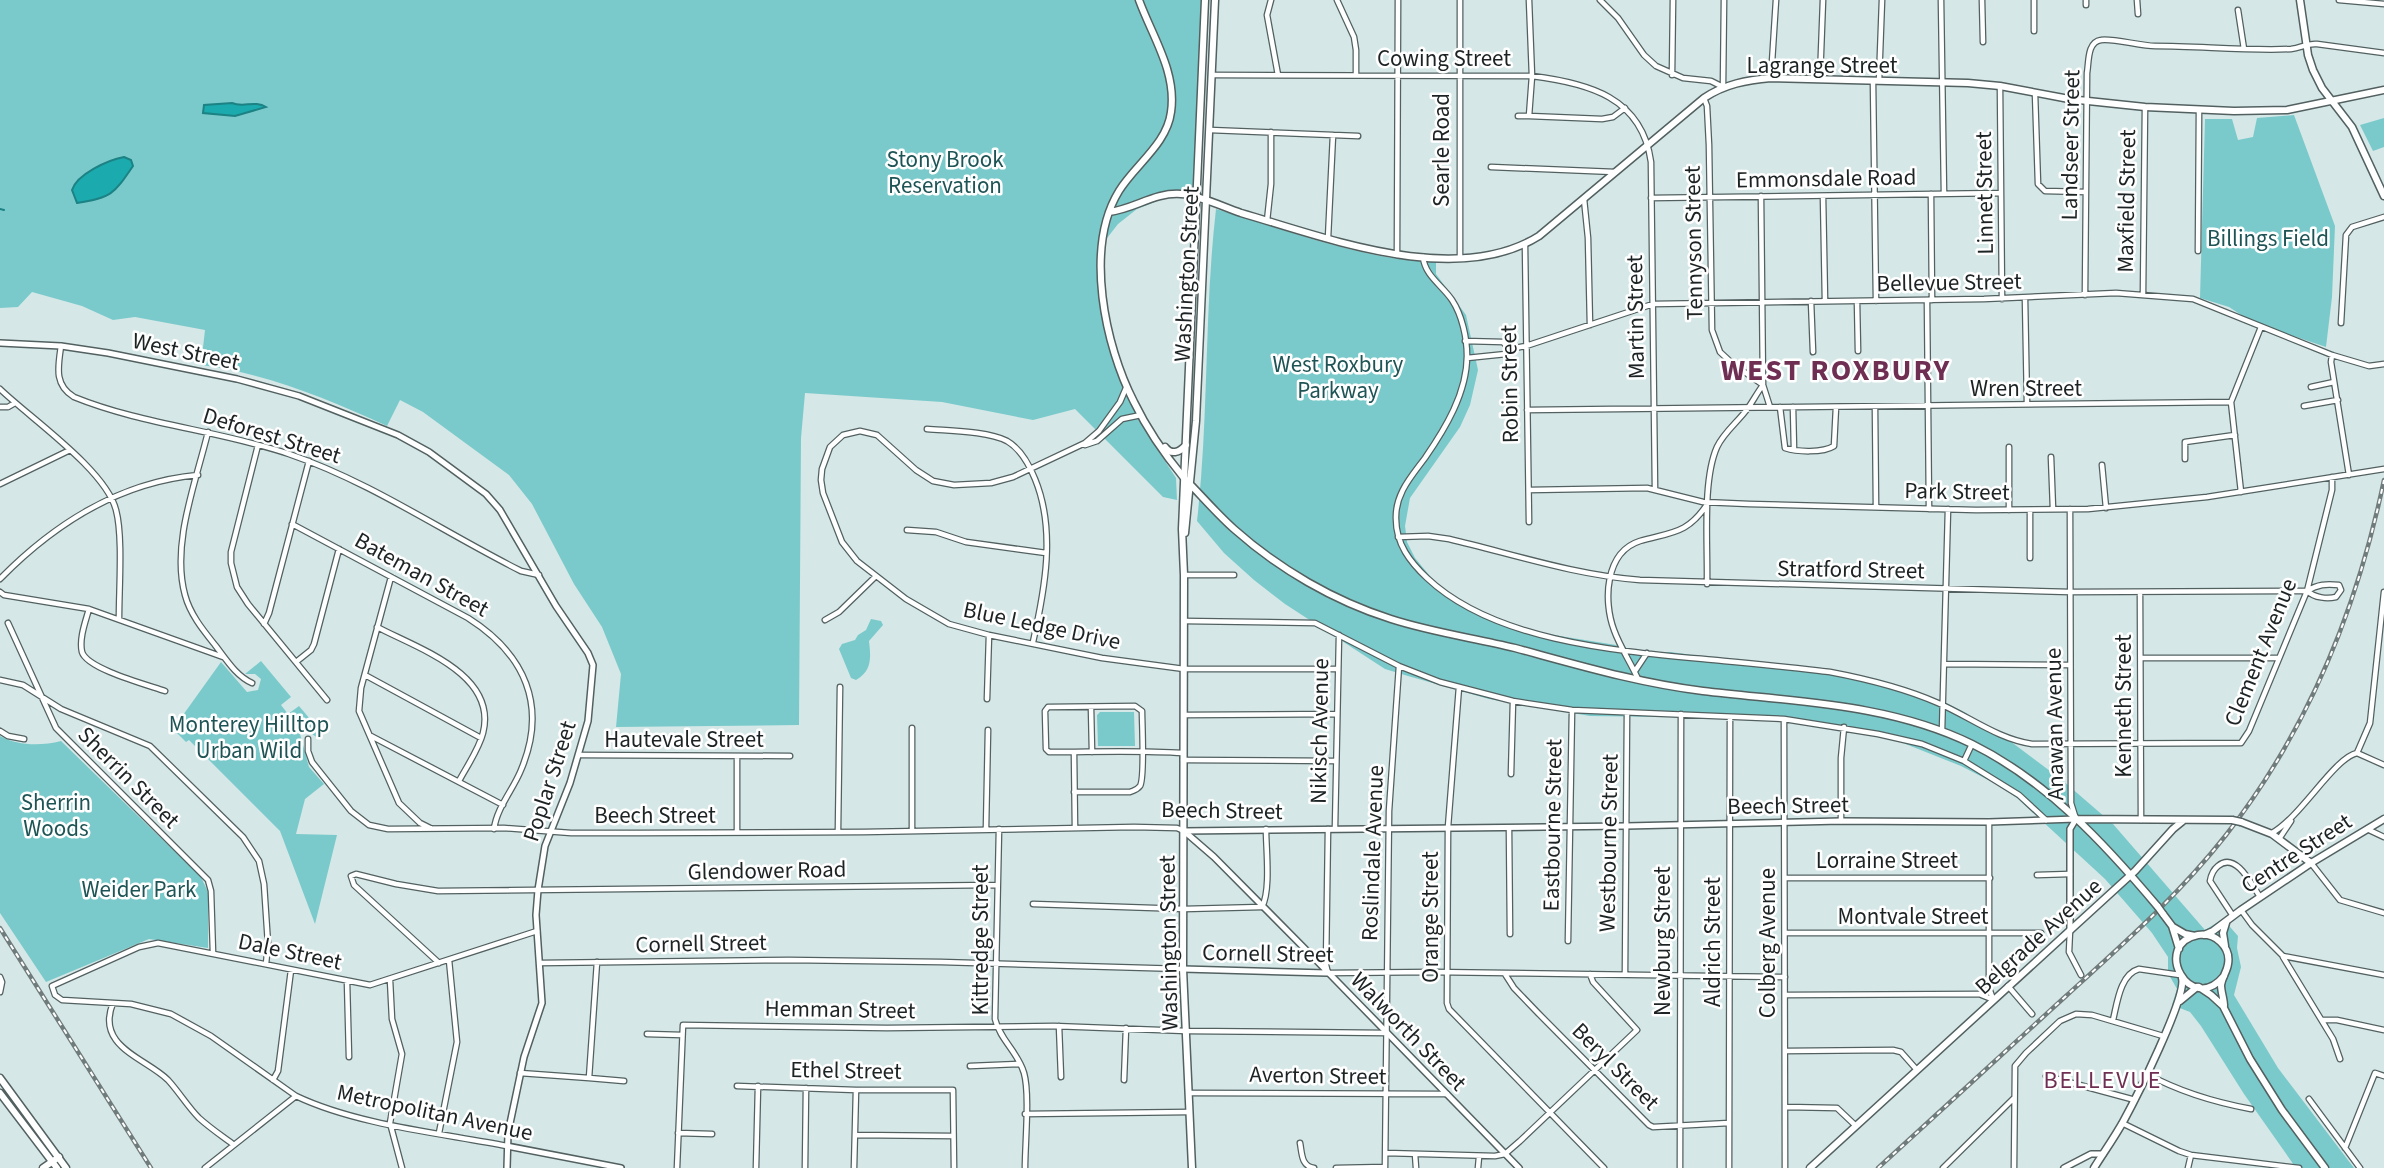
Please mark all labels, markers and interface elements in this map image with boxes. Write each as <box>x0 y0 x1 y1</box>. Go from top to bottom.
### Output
street label: Cowing Street <box>1377 42 1511 75</box>
street label: Lagrange Street <box>1747 49 1898 82</box>
street label: Landseer Street <box>2053 69 2088 221</box>
street label: Searle Road <box>1425 93 1458 207</box>
street label: Maxfield Street <box>2109 129 2144 273</box>
street label: Linnet Street <box>1967 131 2002 255</box>
park label: Stony Brook Reservation <box>886 143 1004 202</box>
street label: Emmonsdale Road <box>1735 160 1917 197</box>
street label: Tennyson Street <box>1676 165 1711 321</box>
street label: Washington Street <box>1165 185 1208 363</box>
park label: Billings Field <box>2207 222 2329 255</box>
street label: Martin Street <box>1618 254 1653 380</box>
street label: Bellevue Street <box>1876 265 2022 300</box>
street label: West Street <box>129 324 243 379</box>
street label: Robin Street <box>1492 324 1527 444</box>
park label: West Roxbury Parkway <box>1273 348 1404 407</box>
district label: WEST ROXBURY <box>1721 349 1951 392</box>
street label: Wren Street <box>1970 372 2082 405</box>
street label: Deforest Street <box>199 399 345 472</box>
street label: Park Street <box>1904 474 2010 509</box>
street label: Bateman Street <box>349 524 495 625</box>
street label: Stratford Street <box>1777 552 1925 587</box>
street label: Clement Avenue <box>2216 573 2305 731</box>
street label: Blue Ledge Drive <box>960 593 1124 658</box>
street label: Kenneth Street <box>2107 634 2140 778</box>
street label: Anawan Avenue <box>2037 647 2072 801</box>
street label: Nikisch Avenue <box>1302 658 1337 804</box>
park label: Monterey Hilltop Urban Wild <box>169 708 329 767</box>
street label: Poplar Street <box>514 716 585 846</box>
street label: Sherrin Street <box>70 719 187 836</box>
street label: Hautevale Street <box>604 723 764 756</box>
street label: Eastbourne Street <box>1534 738 1571 912</box>
street label: Westbourne Street <box>1590 753 1627 932</box>
street label: Roslindale Avenue <box>1353 764 1392 942</box>
park label: Sherrin Woods <box>21 786 91 845</box>
street label: Beech Street <box>1727 788 1849 823</box>
street label: Beech Street <box>1161 793 1283 828</box>
street label: Beech Street <box>594 799 716 832</box>
street label: Centre Street <box>2234 805 2358 902</box>
street label: Lorraine Street <box>1816 844 1958 877</box>
street label: Orange Street <box>1414 851 1447 983</box>
street label: Glendower Road <box>687 853 847 888</box>
street label: Washington Street <box>1150 854 1187 1031</box>
street label: Kittredge Street <box>964 864 997 1015</box>
street label: Newburg Street <box>1646 866 1679 1016</box>
street label: Colberg Avenue <box>1751 868 1784 1018</box>
street label: Belgrade Avenue <box>1967 870 2109 1003</box>
park label: Weider Park <box>82 873 197 906</box>
street label: Aldrich Street <box>1696 877 1729 1007</box>
street label: Montvale Street <box>1838 900 1989 933</box>
street label: Dale Street <box>235 924 345 979</box>
street label: Cornell Street <box>635 926 767 961</box>
street label: Cornell Street <box>1202 936 1334 971</box>
street label: Walworth Street <box>1343 964 1474 1099</box>
street label: Hemman Street <box>764 992 916 1027</box>
street label: Beryl Street <box>1564 1015 1667 1118</box>
street label: Ethel Street <box>790 1053 902 1088</box>
street label: Averton Street <box>1249 1058 1387 1093</box>
district label: BELLEVUE <box>2044 1063 2162 1098</box>
street label: Metropolitan Avenue <box>334 1076 536 1149</box>

